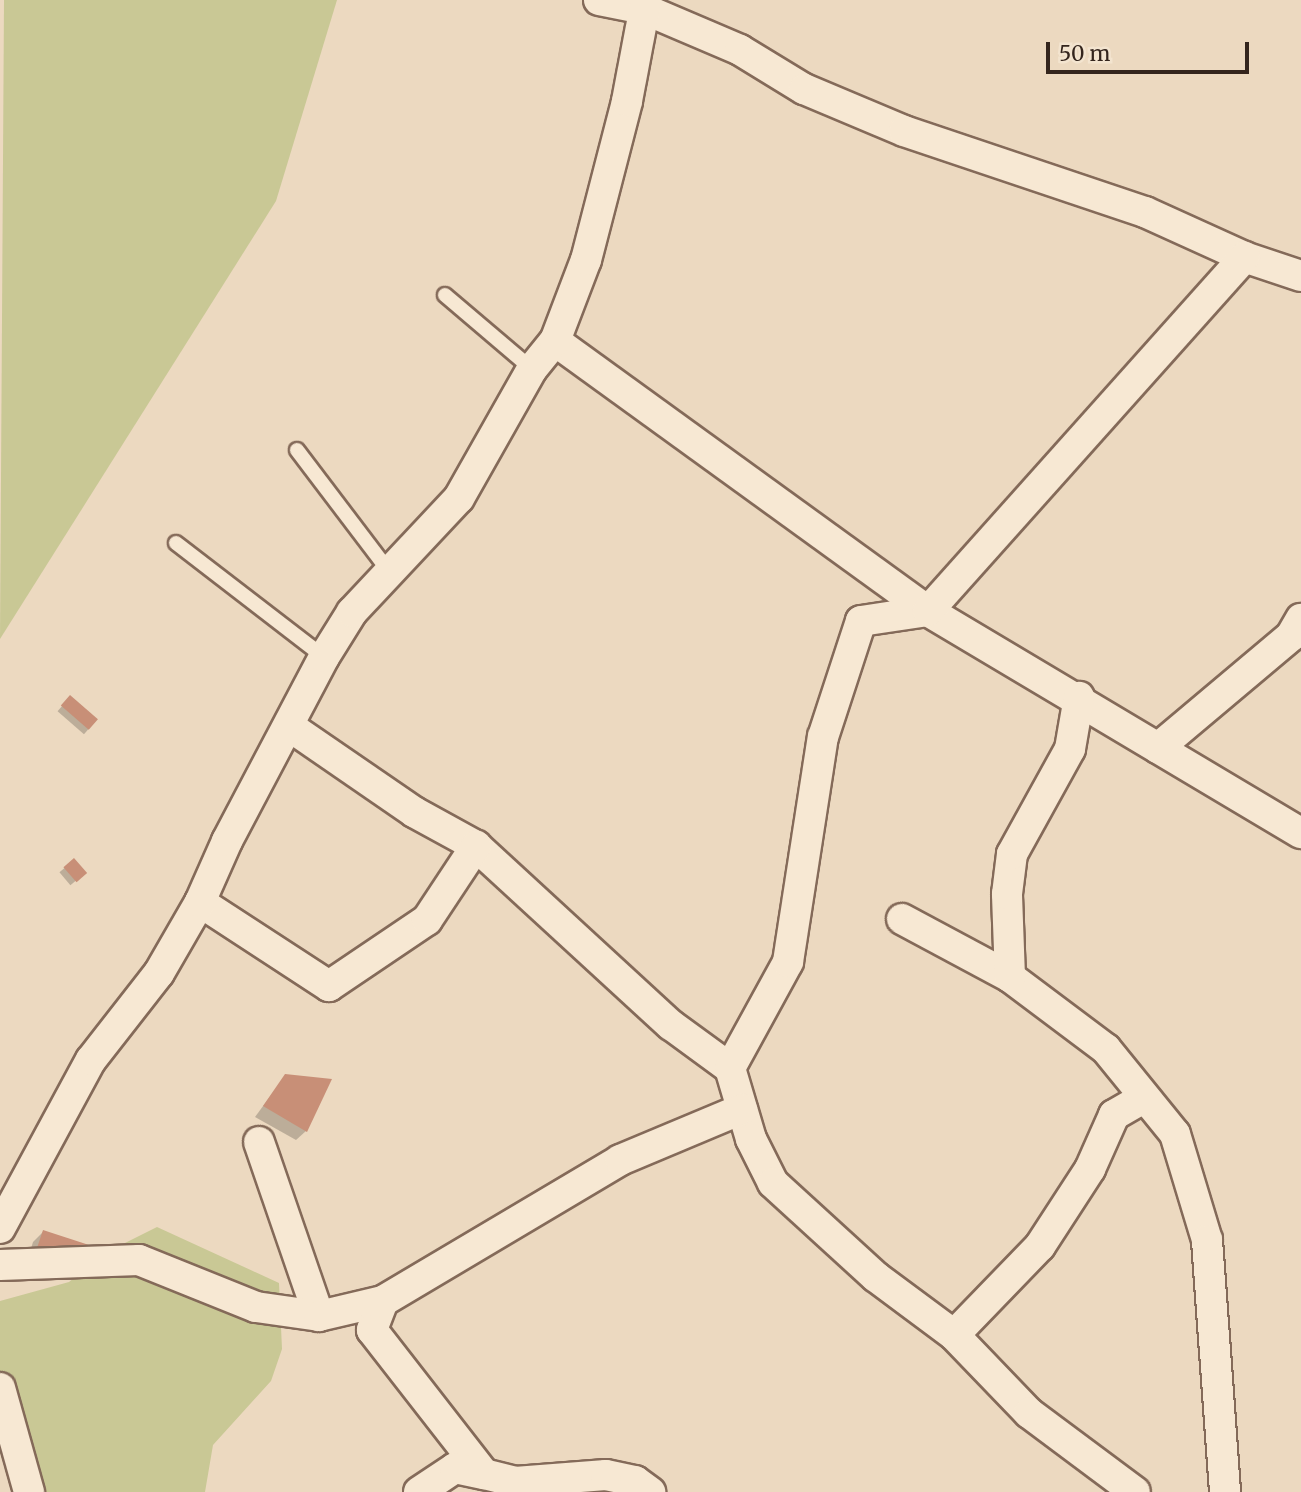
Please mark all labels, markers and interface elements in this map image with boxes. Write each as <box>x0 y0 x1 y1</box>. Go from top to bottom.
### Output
scale bar <box>1049 28 1252 72</box>
text: 50 m <box>1059 40 1110 67</box>

